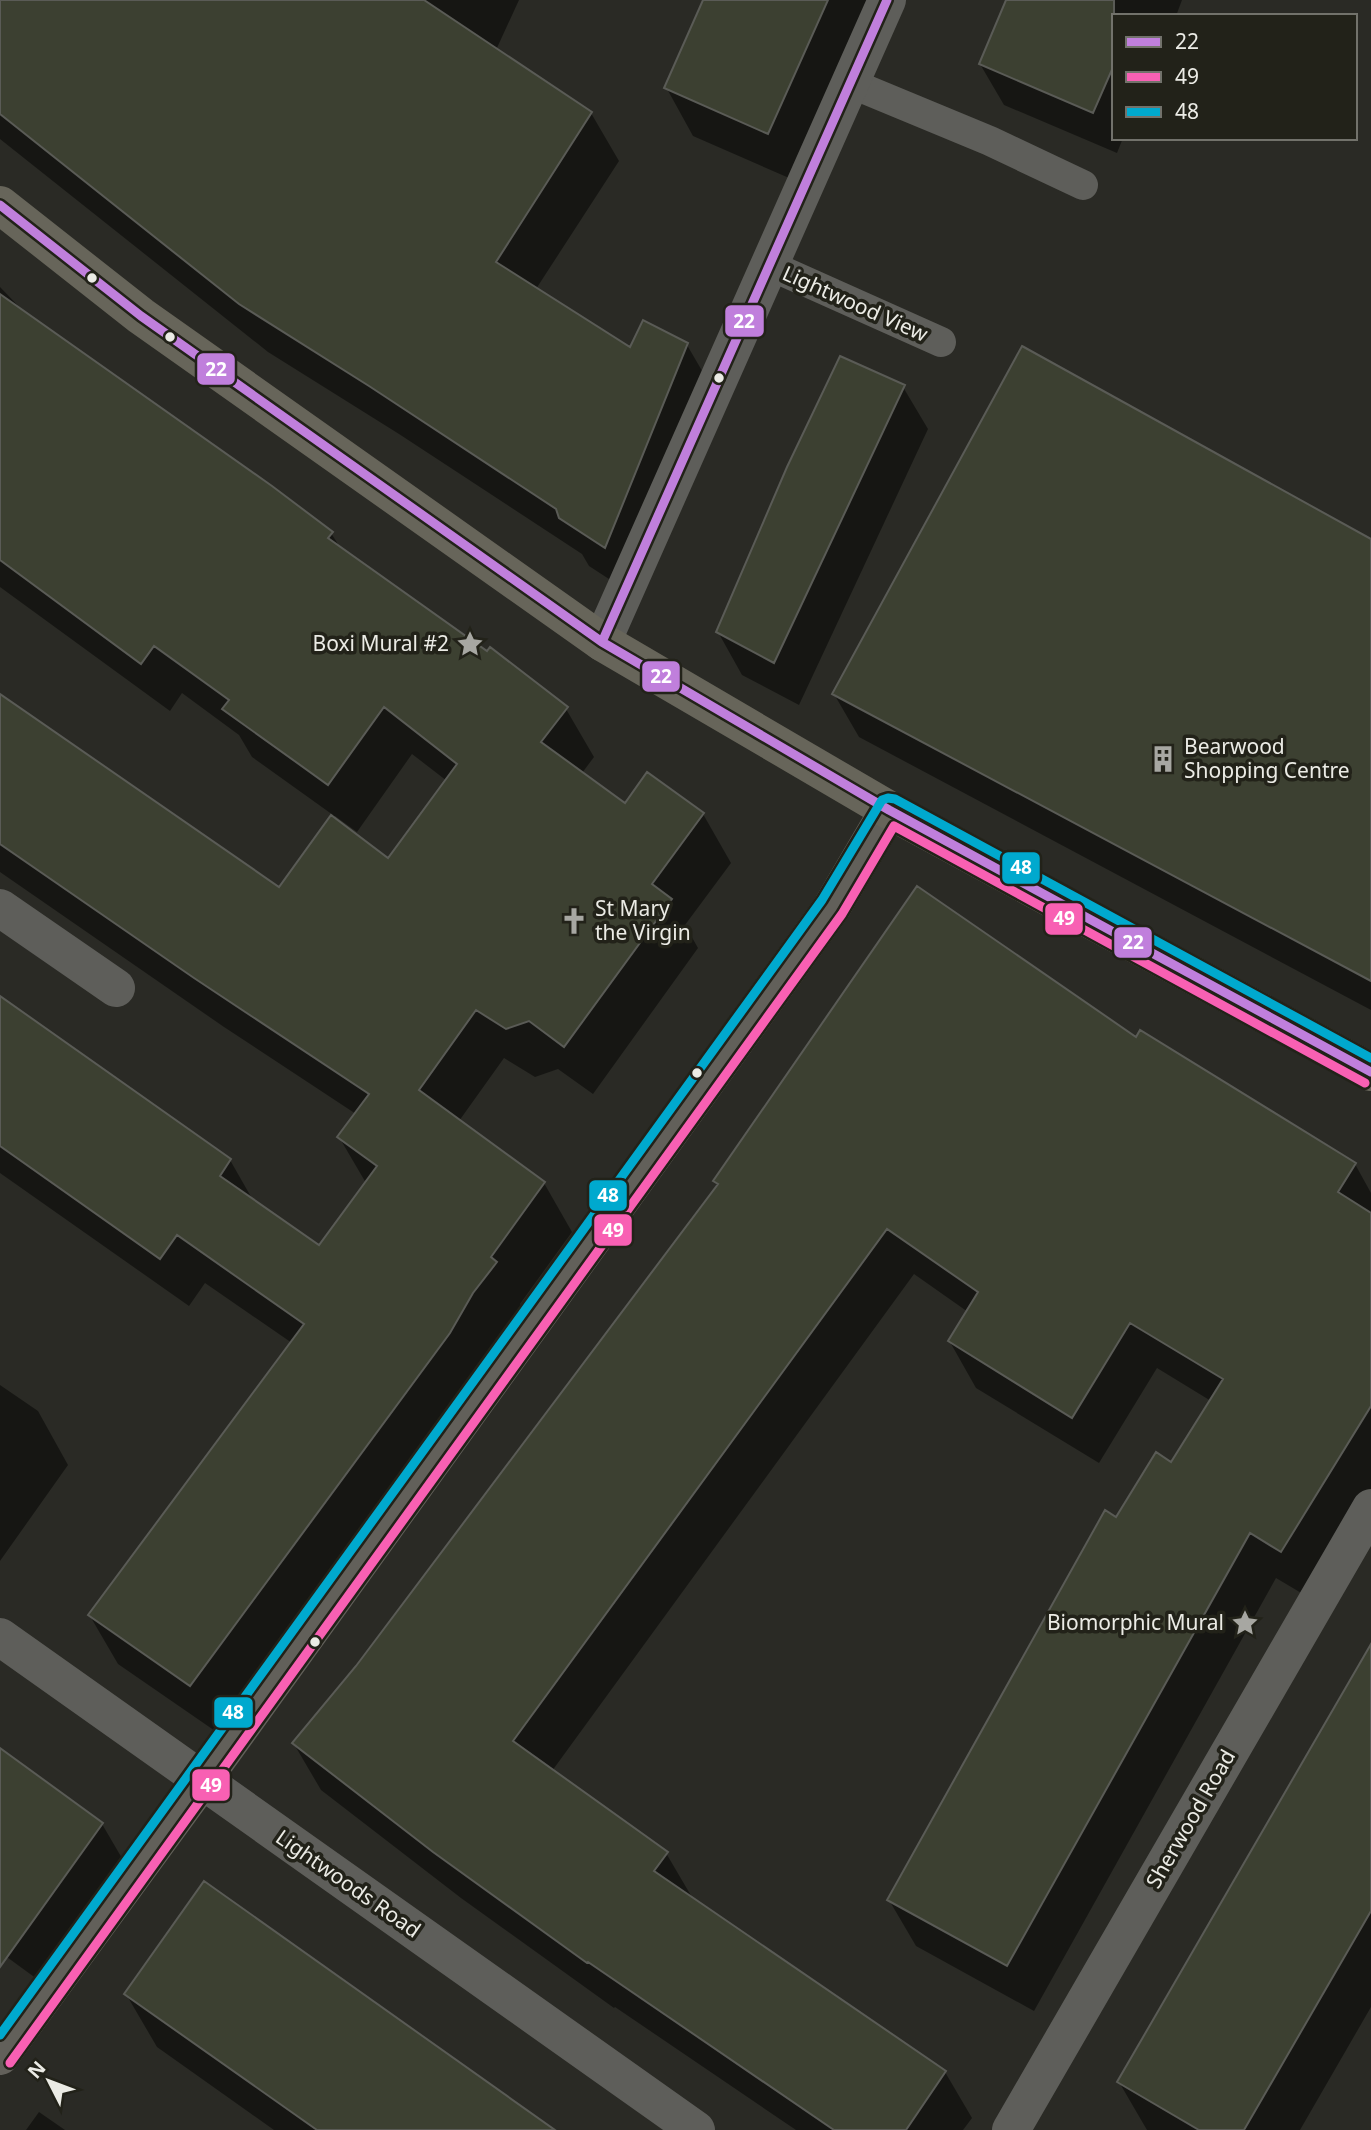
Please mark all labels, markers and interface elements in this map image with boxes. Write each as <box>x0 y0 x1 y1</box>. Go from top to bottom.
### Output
legend <box>1112 14 1357 140</box>
text: 22 <box>1175 27 1199 55</box>
text: 49 <box>1175 62 1199 90</box>
text: 48 <box>1175 97 1199 125</box>
street label: Lightwood View <box>778 259 933 348</box>
unlabelled marker <box>85 271 99 285</box>
line badge: 22 <box>724 304 765 338</box>
text: 22 <box>733 308 755 334</box>
unlabelled marker <box>163 330 177 344</box>
line badge: 22 <box>196 352 236 386</box>
text: 22 <box>205 356 227 382</box>
unlabelled marker <box>712 371 726 385</box>
place label: Boxi Mural #2 <box>313 629 449 657</box>
place icon: Boxi Mural #2 <box>455 629 485 659</box>
line badge: 22 <box>641 660 681 693</box>
text: 22 <box>650 663 672 689</box>
place label: Bearwood Shopping Centre <box>1184 732 1350 784</box>
building icon: Bearwood Shopping Centre <box>1148 744 1178 774</box>
line badge: 48 <box>1001 851 1041 885</box>
text: 48 <box>1010 854 1032 880</box>
place label: St Mary the Virgin <box>595 894 691 946</box>
line badge: 49 <box>1044 902 1084 936</box>
text: 49 <box>1053 905 1075 931</box>
church icon: St Mary the Virgin <box>559 906 589 936</box>
line badge: 22 <box>1113 926 1153 959</box>
text: 22 <box>1122 929 1144 955</box>
unlabelled marker <box>690 1066 704 1080</box>
line badge: 48 <box>588 1179 628 1212</box>
text: 48 <box>597 1182 619 1208</box>
line badge: 49 <box>593 1213 633 1247</box>
text: 49 <box>602 1217 624 1243</box>
place label: Biomorphic Mural <box>1047 1608 1224 1636</box>
place icon: Biomorphic Mural <box>1230 1608 1260 1638</box>
unlabelled marker <box>308 1635 322 1649</box>
line badge: 48 <box>213 1696 254 1729</box>
text: 48 <box>222 1699 244 1725</box>
street label: Sherwood Road <box>1139 1744 1241 1893</box>
line badge: 49 <box>191 1768 231 1802</box>
text: 49 <box>200 1772 222 1798</box>
street label: Lightwoods Road <box>271 1823 427 1944</box>
north arrow <box>14 2046 84 2116</box>
text: N <box>22 2055 51 2084</box>

